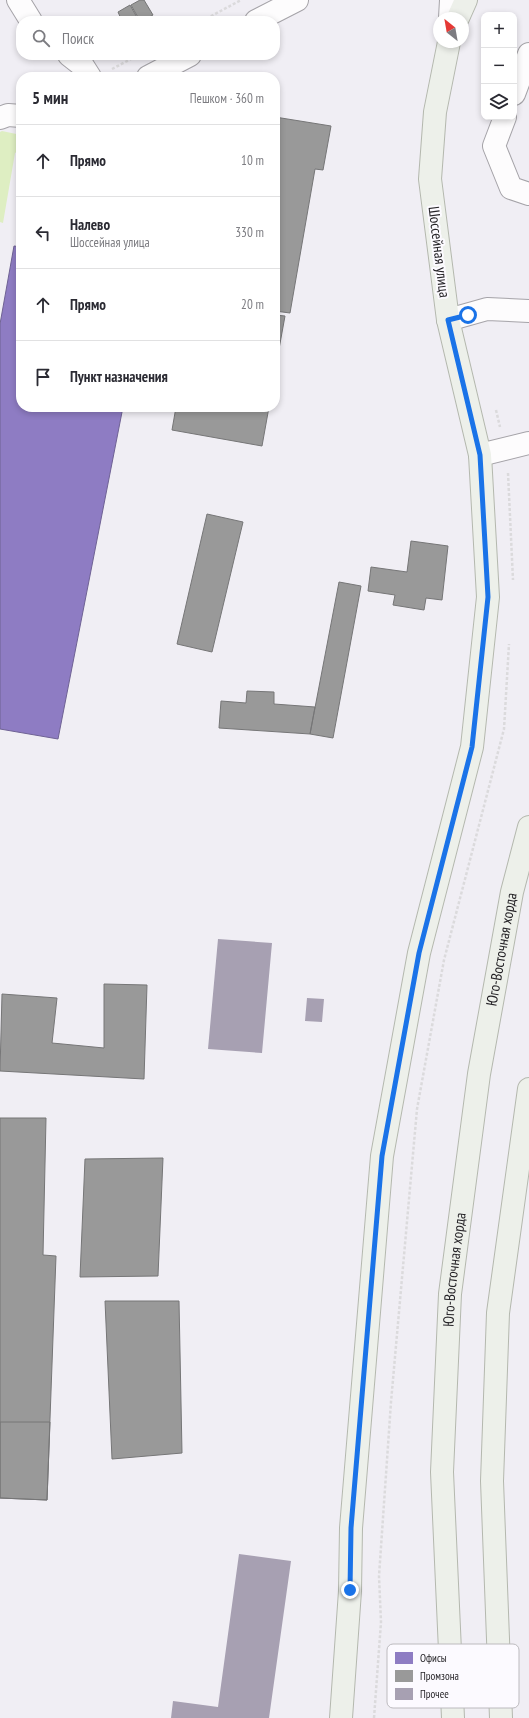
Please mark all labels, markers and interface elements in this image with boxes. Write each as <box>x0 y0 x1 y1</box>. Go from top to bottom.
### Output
north arrow <box>433 12 469 48</box>
map controls <box>481 12 517 120</box>
button: + <box>481 12 517 48</box>
search box <box>16 16 280 60</box>
icon: search <box>30 27 52 49</box>
text: Поиск <box>62 29 94 48</box>
button: − <box>481 48 517 84</box>
button: layers <box>481 84 517 120</box>
text: 5 мин <box>32 87 68 109</box>
text: Пешком · 360 m <box>190 90 264 107</box>
icon: ahead <box>32 150 54 172</box>
text: Прямо <box>70 151 106 170</box>
text: 10 m <box>241 152 264 169</box>
street label: Шоссейная улица <box>424 205 455 299</box>
text: Налево <box>70 215 110 234</box>
icon: left <box>32 222 54 244</box>
text: 330 m <box>235 224 264 241</box>
text: Шоссейная улица <box>70 234 150 251</box>
icon: ahead <box>32 294 54 316</box>
text: Прямо <box>70 295 106 314</box>
text: 20 m <box>241 296 264 313</box>
route start <box>459 306 477 324</box>
icon: arrive <box>32 366 54 388</box>
text: Пункт назначения <box>70 367 168 386</box>
street label: Юго-Восточная хорда <box>482 891 521 1007</box>
street label: Юго-Восточная хорда <box>439 1211 470 1327</box>
route end <box>341 1581 359 1599</box>
legend <box>387 1644 519 1708</box>
text: Офисы <box>420 1651 447 1665</box>
text: Промзона <box>420 1669 459 1683</box>
text: Прочее <box>420 1687 449 1701</box>

